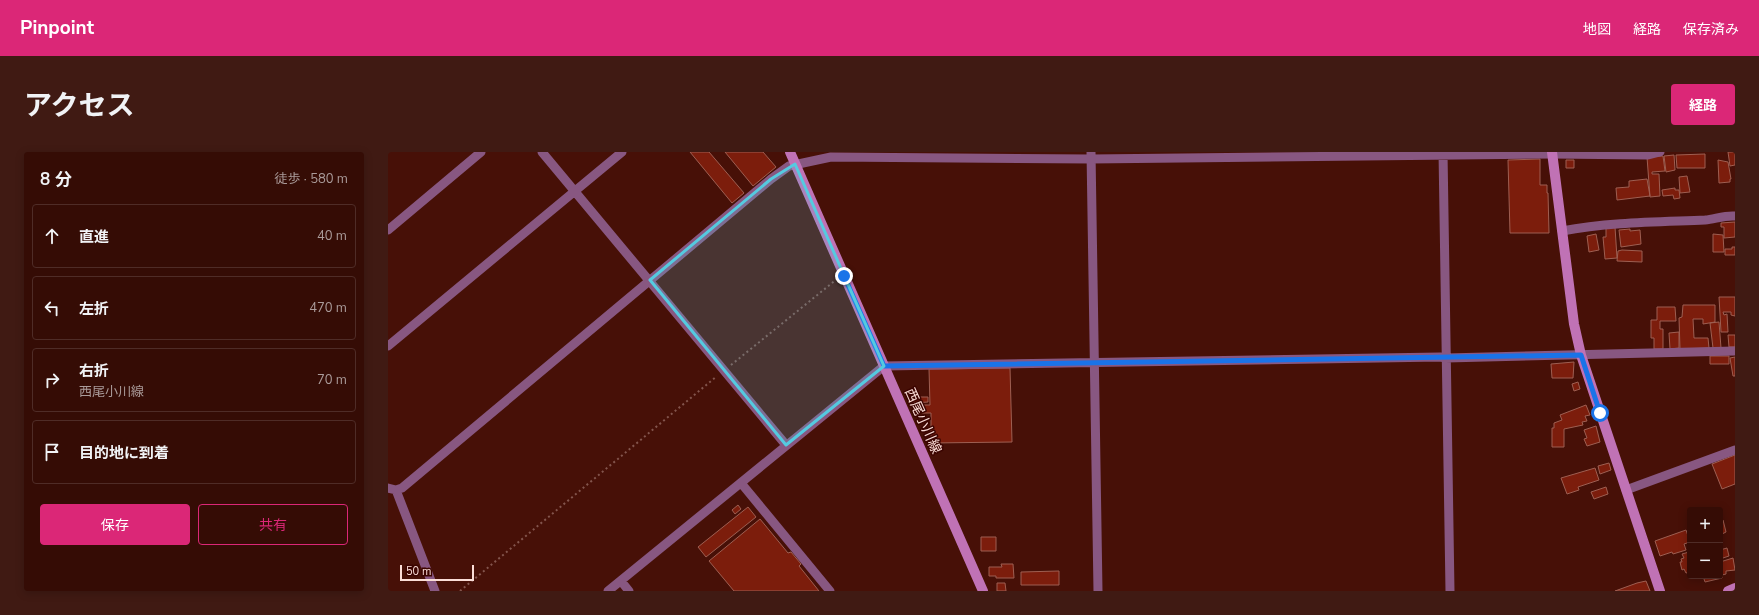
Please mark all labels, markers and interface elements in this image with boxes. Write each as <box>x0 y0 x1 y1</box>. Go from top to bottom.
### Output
text: Pinpoint <box>20 15 94 41</box>
text: 地図 <box>1583 20 1611 39</box>
text: 経路 <box>1633 20 1661 39</box>
text: 保存済み <box>1683 20 1739 39</box>
button: 経路 <box>1671 84 1735 125</box>
text: アクセス <box>24 87 135 125</box>
text: 8 分 <box>40 168 72 191</box>
text: 徒歩 · 580 m <box>274 170 348 188</box>
icon: ahead <box>41 225 63 247</box>
text: 直進 <box>79 227 109 247</box>
text: 40 m <box>317 227 347 245</box>
route end <box>835 267 853 285</box>
icon: left <box>41 297 63 319</box>
text: 左折 <box>79 299 109 319</box>
text: 470 m <box>309 299 347 317</box>
text: 右折 <box>79 361 109 381</box>
icon: right <box>41 369 63 391</box>
text: 70 m <box>317 371 347 389</box>
text: 西尾小川線 <box>79 383 144 401</box>
street label: 西尾小川線 <box>900 385 946 457</box>
route start <box>1591 404 1609 422</box>
icon: arrive <box>41 441 63 463</box>
text: 目的地に到着 <box>79 443 169 463</box>
button: 保存 <box>40 504 190 545</box>
button: 共有 <box>198 504 348 545</box>
map controls <box>1687 507 1723 579</box>
button: + <box>1687 507 1723 543</box>
button: − <box>1687 543 1723 579</box>
scale bar <box>400 563 474 582</box>
text: 50 m <box>406 564 431 579</box>

